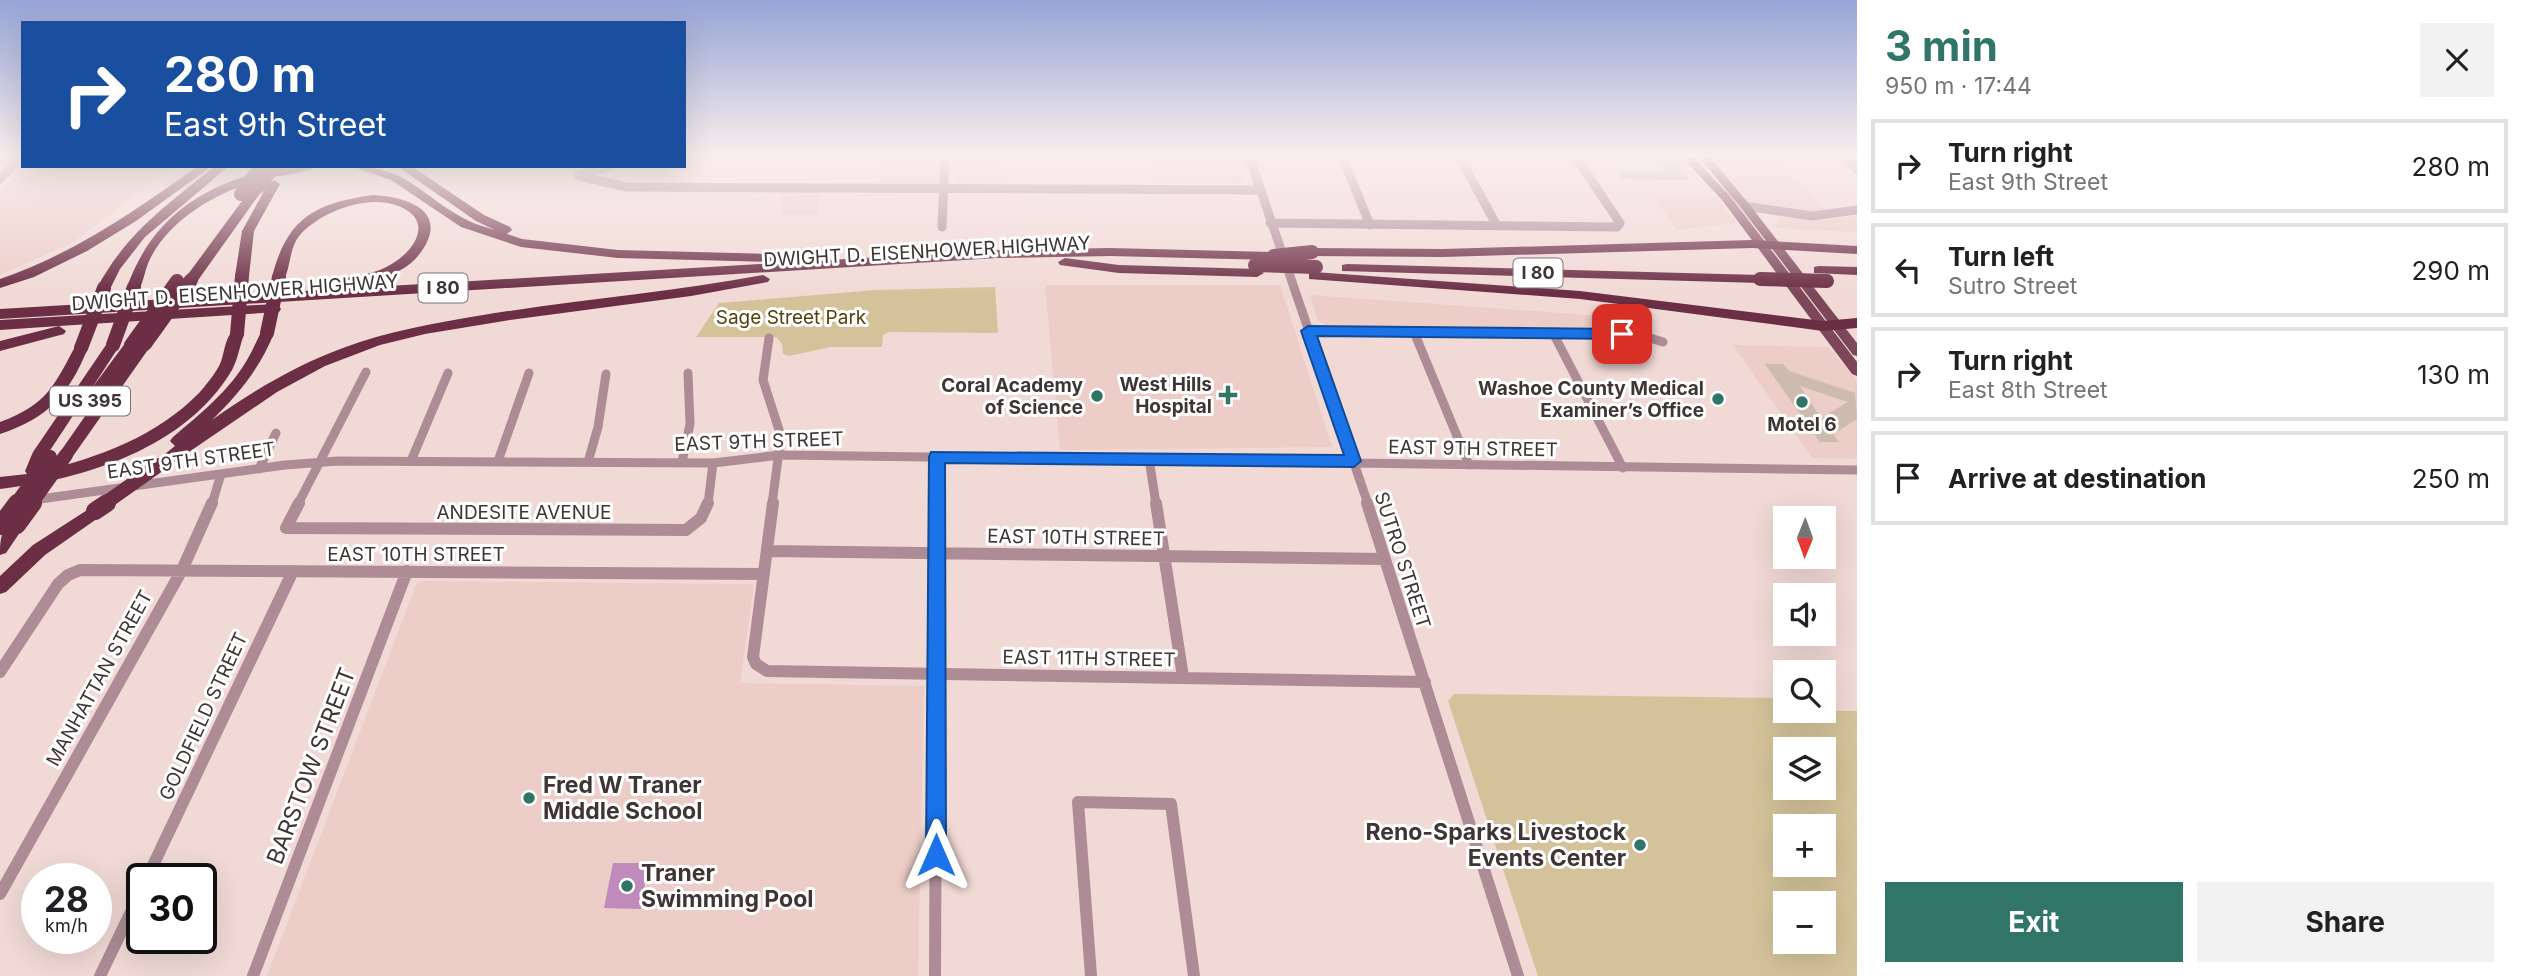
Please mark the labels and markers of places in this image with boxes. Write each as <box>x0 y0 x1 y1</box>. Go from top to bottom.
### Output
pin <box>1592 304 1652 364</box>
place label: West Hills Hospital <box>1120 373 1212 418</box>
place label: Coral Academy of Science <box>941 374 1084 419</box>
place label: Washoe County Medical Examiner’s Office <box>1478 377 1704 422</box>
marker: West Hills Hospital <box>1218 385 1238 405</box>
marker: Coral Academy of Science <box>1089 388 1105 404</box>
marker: Washoe County Medical Examiner’s Office <box>1710 391 1726 407</box>
marker: Motel 6 <box>1794 394 1810 410</box>
place label: Motel 6 <box>1767 413 1837 436</box>
place label: Fred W Traner Middle School <box>543 771 702 825</box>
marker: Fred W Traner Middle School <box>521 790 537 806</box>
place label: Reno-Sparks Livestock Events Center <box>1365 818 1627 872</box>
marker: Reno-Sparks Livestock Events Center <box>1632 837 1648 853</box>
place label: Traner Swimming Pool <box>641 859 814 913</box>
marker: Traner Swimming Pool <box>619 878 635 894</box>

